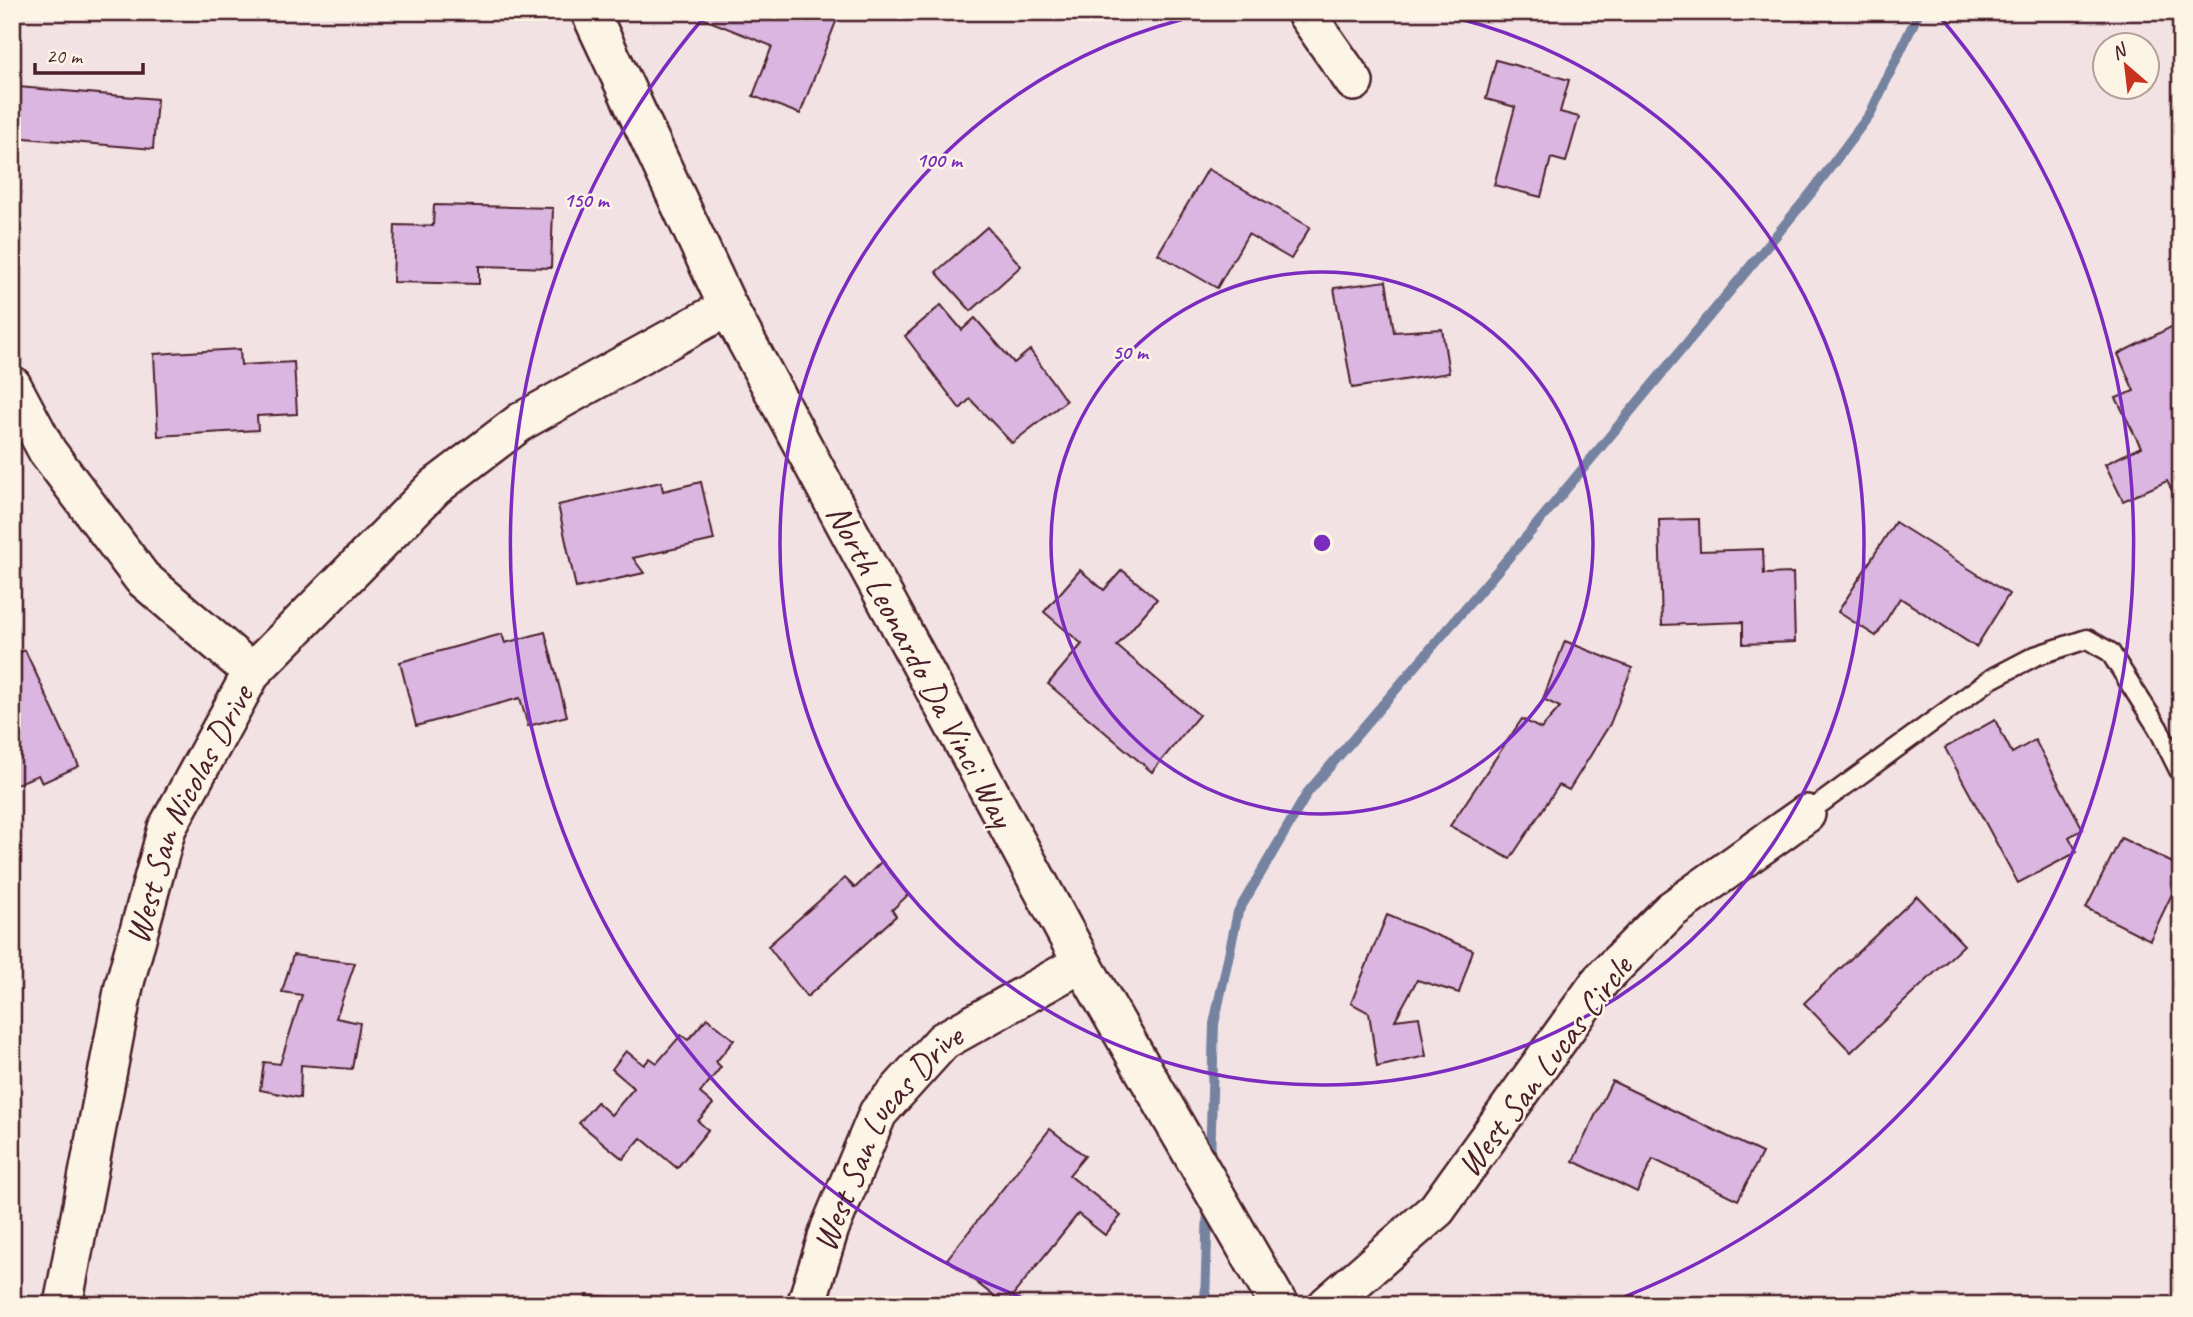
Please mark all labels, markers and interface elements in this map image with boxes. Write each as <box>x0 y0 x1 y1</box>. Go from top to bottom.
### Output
scale bar <box>35 32 144 76</box>
north arrow <box>2092 32 2162 102</box>
text: N <box>2108 37 2132 65</box>
text: 20 m <box>46 43 84 69</box>
text: 100 m <box>916 147 964 173</box>
text: 150 m <box>563 187 611 213</box>
text: 50 m <box>1112 339 1150 365</box>
street label: North Leonardo Da Vinci Way <box>816 496 1026 837</box>
centre of rings <box>1310 531 1334 555</box>
street label: West San Nicolas Drive <box>115 675 265 949</box>
street label: West San Lucas Circle <box>1447 945 1644 1186</box>
street label: West San Lucas Drive <box>802 1012 972 1257</box>

